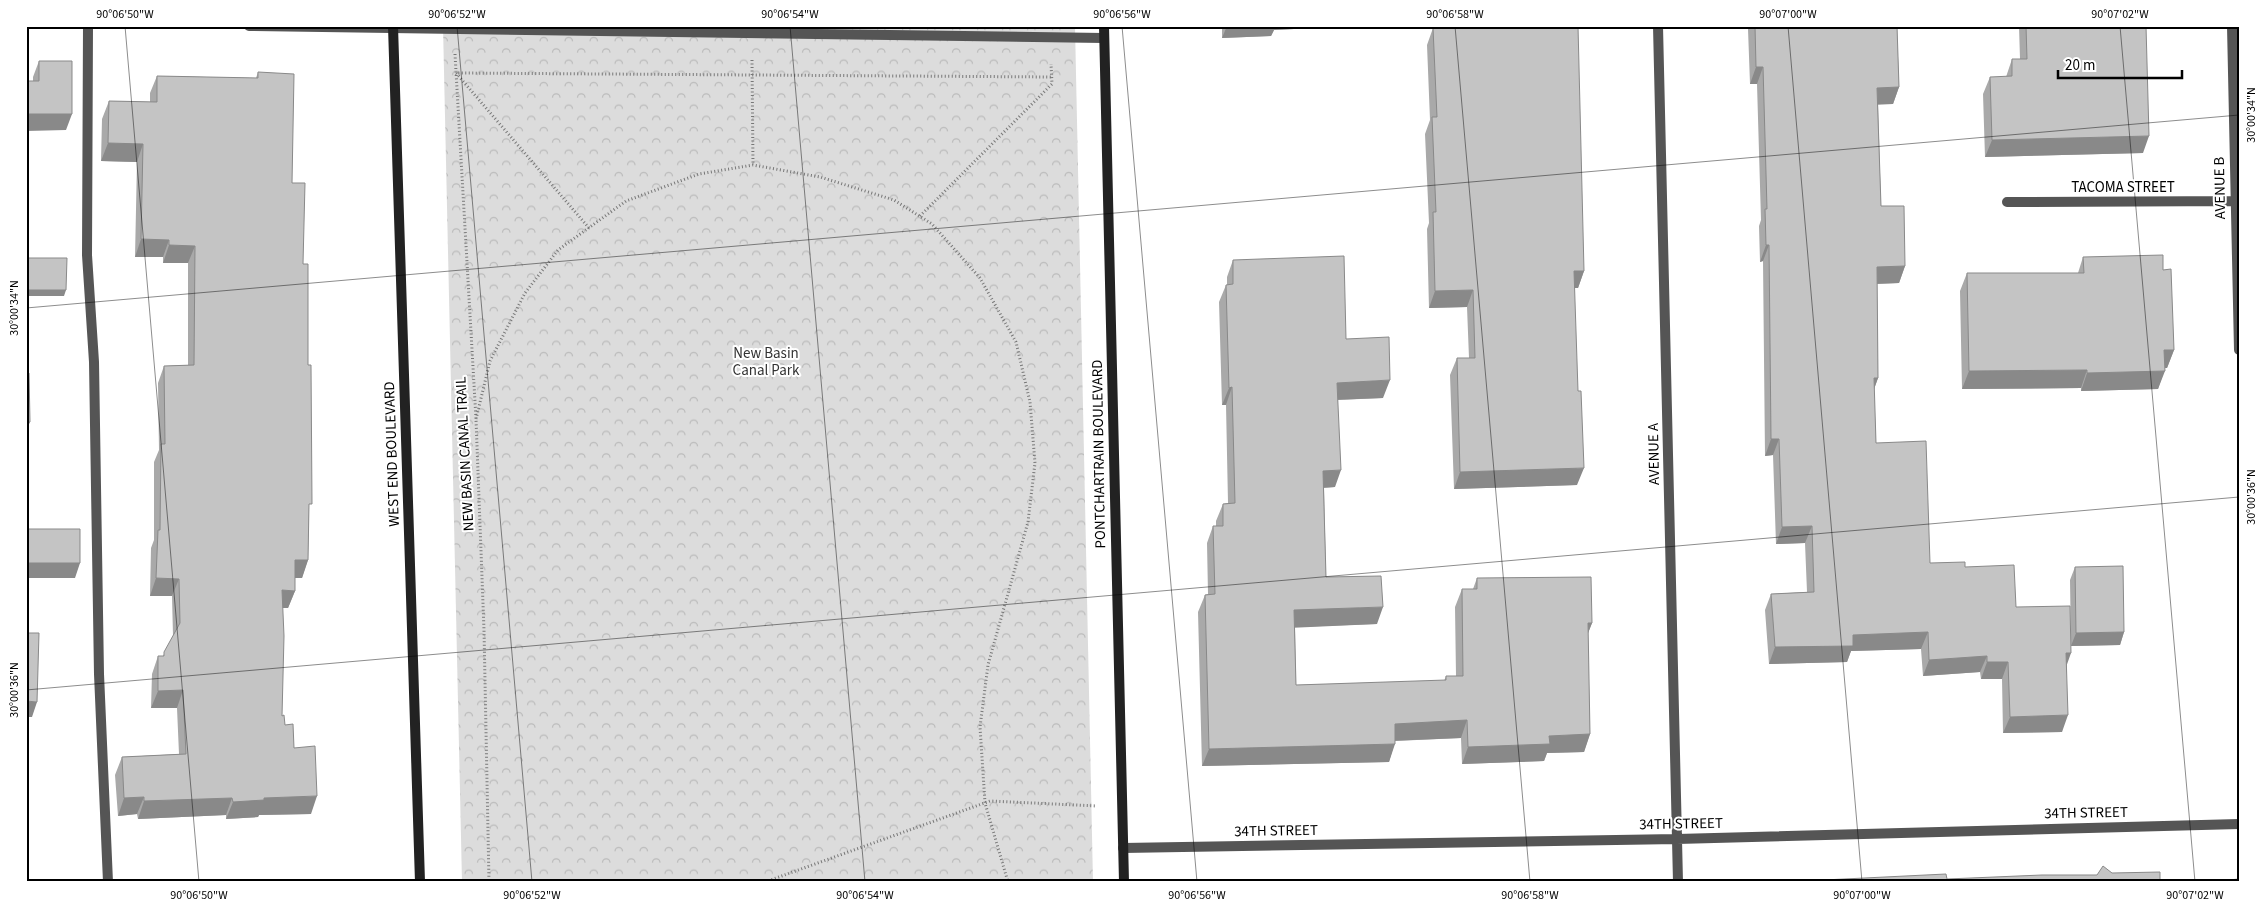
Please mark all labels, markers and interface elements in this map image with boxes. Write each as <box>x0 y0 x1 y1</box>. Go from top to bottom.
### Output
text: 90°06'50"W <box>96 6 154 23</box>
text: 90°06'52"W <box>428 6 486 23</box>
text: 90°06'54"W <box>761 6 819 23</box>
text: 90°06'56"W <box>1093 6 1151 23</box>
text: 90°06'58"W <box>1426 6 1484 23</box>
text: 90°07'00"W <box>1759 6 1817 23</box>
text: 90°07'02"W <box>2091 6 2149 23</box>
scale bar <box>2058 48 2181 80</box>
text: 20 m <box>2065 55 2095 76</box>
text: 30°00'34"N <box>2243 87 2260 143</box>
street label: AVENUE B <box>2209 156 2231 220</box>
street label: TACOMA STREET <box>2071 177 2175 198</box>
text: 30°00'34"N <box>6 280 23 336</box>
park label: New Basin Canal Park <box>733 343 800 381</box>
street label: PONTCHARTRAIN BOULEVARD <box>1087 359 1111 549</box>
street label: NEW BASIN CANAL TRAIL <box>450 376 480 532</box>
street label: WEST END BOULEVARD <box>379 381 405 527</box>
street label: AVENUE A <box>1643 422 1665 485</box>
text: 30°00'36"N <box>2243 469 2260 525</box>
text: 30°00'36"N <box>6 662 23 718</box>
street label: 34TH STREET <box>2044 802 2128 824</box>
street label: 34TH STREET <box>1639 813 1723 835</box>
street label: 34TH STREET <box>1234 820 1318 842</box>
text: 90°06'50"W <box>170 887 228 904</box>
text: 90°06'52"W <box>503 887 561 904</box>
text: 90°06'54"W <box>836 887 894 904</box>
text: 90°06'56"W <box>1168 887 1226 904</box>
text: 90°06'58"W <box>1501 887 1559 904</box>
text: 90°07'00"W <box>1833 887 1891 904</box>
text: 90°07'02"W <box>2166 887 2224 904</box>

